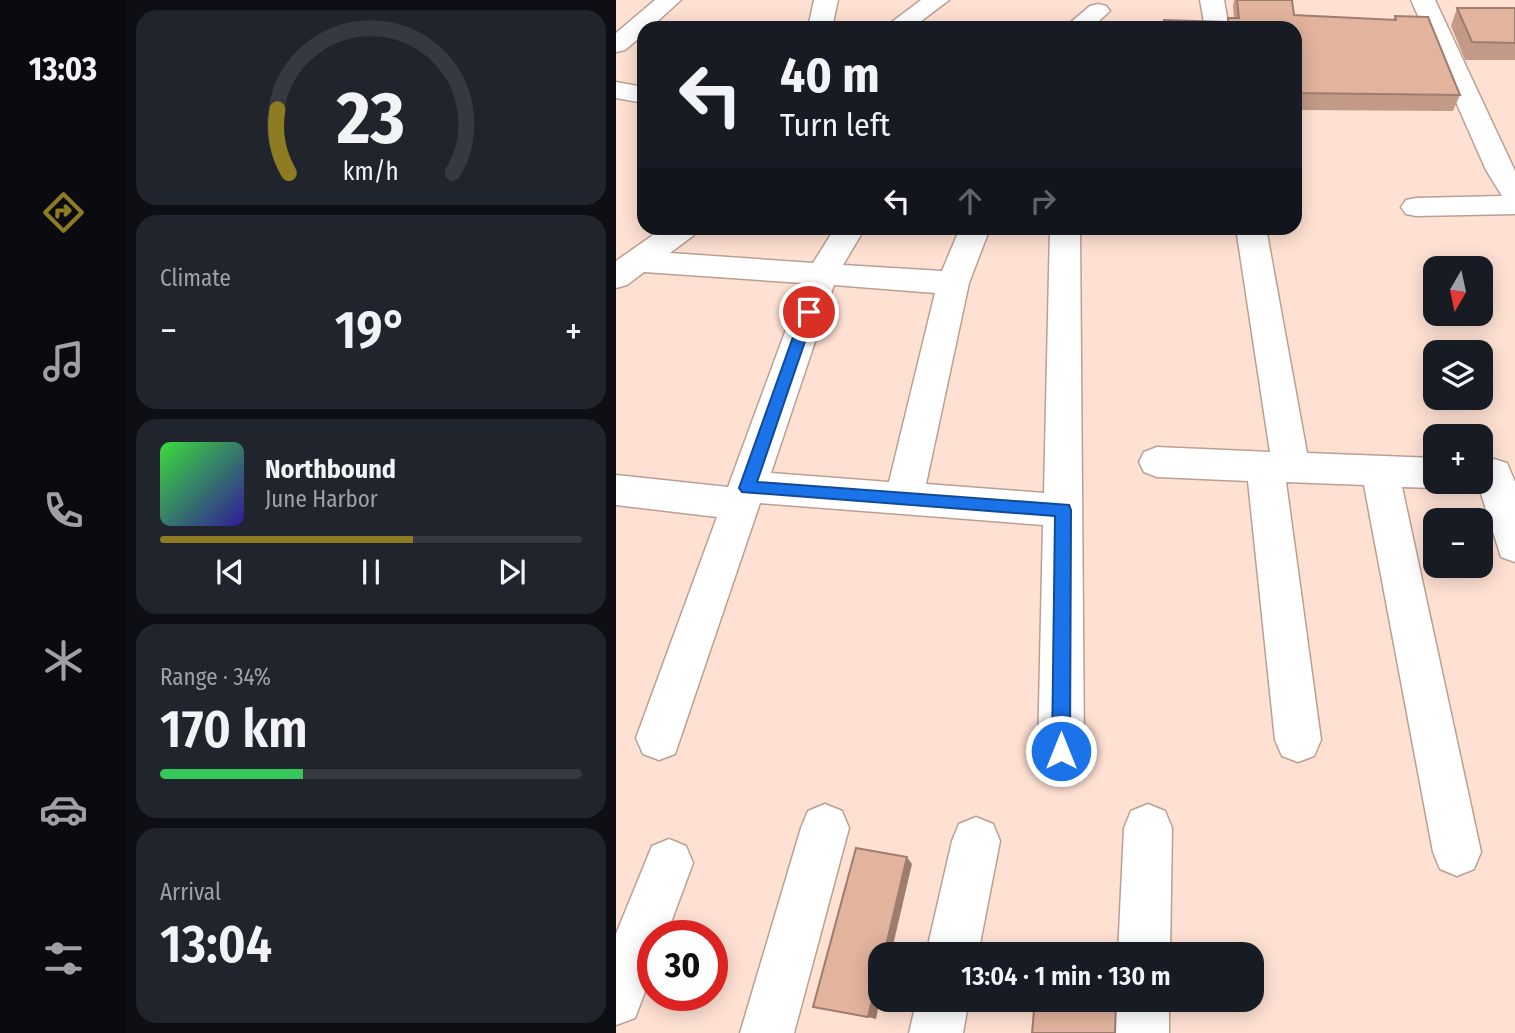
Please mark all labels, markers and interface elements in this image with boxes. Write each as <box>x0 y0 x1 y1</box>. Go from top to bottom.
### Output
text: 40 m <box>780 46 880 105</box>
icon: left <box>665 49 756 140</box>
text: 13:03 <box>29 50 97 88</box>
text: 23 <box>336 76 405 163</box>
text: Turn left <box>780 106 890 144</box>
text: km/h <box>343 157 399 187</box>
icon: left <box>878 182 916 220</box>
icon: ahead <box>951 182 989 220</box>
icon: right <box>1024 182 1062 220</box>
icon: directions <box>39 188 88 237</box>
north arrow <box>1423 256 1493 326</box>
map controls <box>1423 256 1493 578</box>
text: Climate <box>160 264 231 292</box>
pin <box>779 282 839 342</box>
icon: arrive <box>790 293 828 331</box>
text: 19° <box>335 299 407 362</box>
text: − <box>160 308 177 354</box>
text: + <box>565 308 582 354</box>
icon: music <box>39 337 88 386</box>
button: layers <box>1423 340 1493 410</box>
button: + <box>1423 424 1493 494</box>
text: Northbound <box>265 454 396 485</box>
text: June Harbor <box>265 485 378 513</box>
icon: phone <box>39 486 88 535</box>
button: − <box>1423 508 1493 578</box>
icon: previous <box>211 553 249 591</box>
icon: pause <box>352 553 390 591</box>
icon: next <box>493 553 531 591</box>
icon: climate <box>39 636 88 685</box>
text: Range · 34% <box>160 663 271 691</box>
text: 170 km <box>160 698 308 761</box>
position arrow <box>1024 714 1098 788</box>
icon: car <box>39 785 88 834</box>
text: Arrival <box>160 878 221 906</box>
text: 13:04 <box>160 913 272 976</box>
speed limit sign: 30 <box>637 920 728 1011</box>
icon: filters <box>39 934 88 983</box>
text: 13:04 · 1 min · 130 m <box>961 961 1171 992</box>

